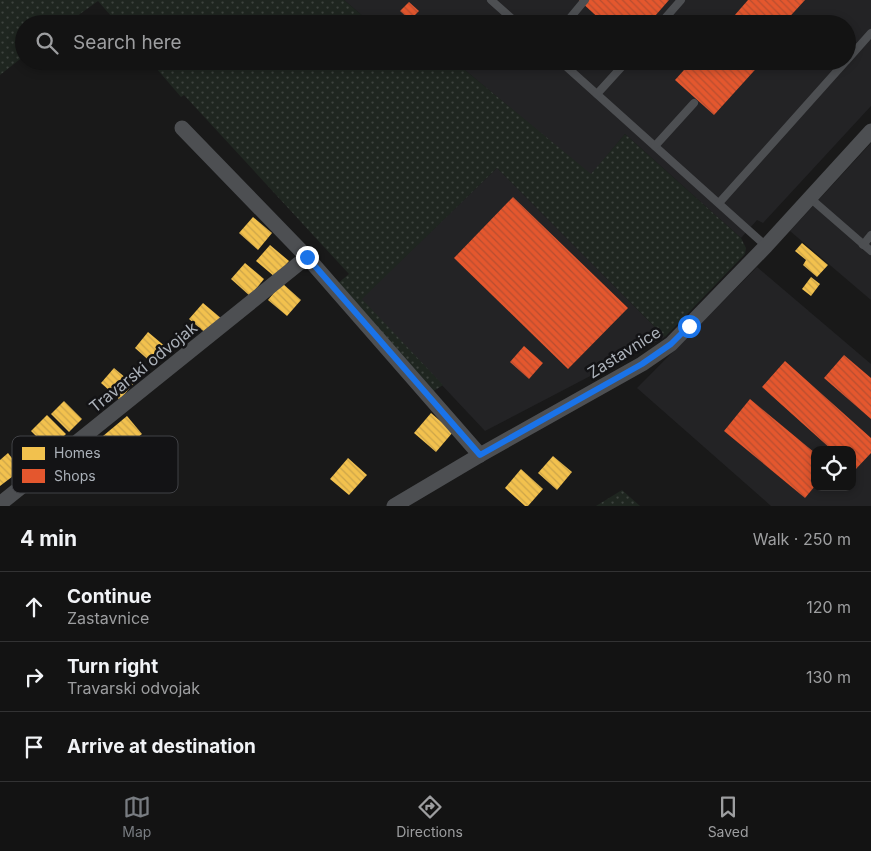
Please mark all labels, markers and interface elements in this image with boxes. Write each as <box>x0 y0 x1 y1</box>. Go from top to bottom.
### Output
search box <box>15 15 856 70</box>
icon: search <box>33 29 61 57</box>
text: Search here <box>73 31 182 54</box>
route end <box>296 246 319 269</box>
route start <box>678 315 701 338</box>
street label: Travarski odvojak <box>85 317 201 417</box>
street label: Zastavnice <box>584 322 664 382</box>
legend <box>12 436 178 493</box>
text: Homes <box>54 444 101 461</box>
map controls <box>811 446 856 491</box>
button: locate <box>811 446 856 491</box>
text: Shops <box>54 467 96 484</box>
text: 4 min <box>20 526 77 551</box>
text: Walk · 250 m <box>753 529 851 549</box>
text: Continue <box>67 585 152 608</box>
icon: ahead <box>20 593 48 621</box>
text: 120 m <box>806 597 851 617</box>
text: Zastavnice <box>67 608 149 628</box>
text: Turn right <box>67 655 158 678</box>
icon: right <box>20 663 48 691</box>
text: 130 m <box>806 667 851 687</box>
text: Travarski odvojak <box>67 678 200 698</box>
icon: arrive <box>20 733 48 761</box>
text: Arrive at destination <box>67 735 256 758</box>
tab: Map <box>122 793 151 840</box>
tab: Directions <box>396 793 463 840</box>
tab: Saved <box>708 793 749 840</box>

